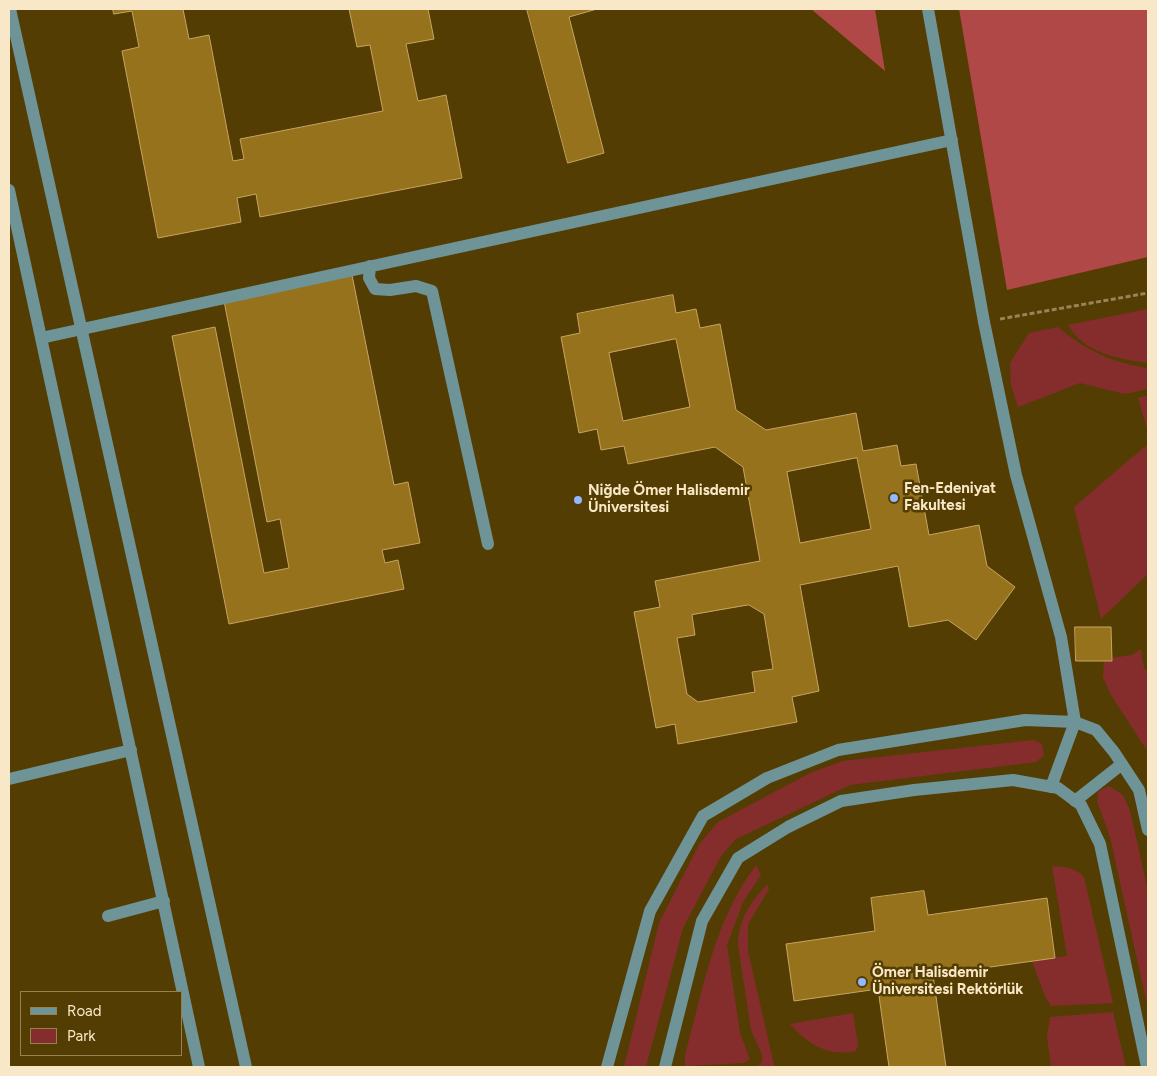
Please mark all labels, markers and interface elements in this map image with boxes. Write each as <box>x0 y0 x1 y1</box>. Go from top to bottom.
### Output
place label: Fen-Edeniyat Fakultesi <box>904 480 996 515</box>
place label: Niğde Ömer Halisdemir Üniversitesi <box>588 482 750 517</box>
marker: Fen-Edeniyat Fakultesi <box>888 492 900 504</box>
marker: Niğde Ömer Halisdemir Üniversitesi <box>572 494 584 506</box>
place label: Ömer Halisdemir Üniversitesi Rektörlük <box>872 964 1023 999</box>
marker: Ömer Halisdemir Üniversitesi Rektörlük <box>856 976 868 988</box>
legend <box>20 991 182 1056</box>
text: Road <box>67 1002 102 1020</box>
text: Park <box>67 1027 96 1045</box>

